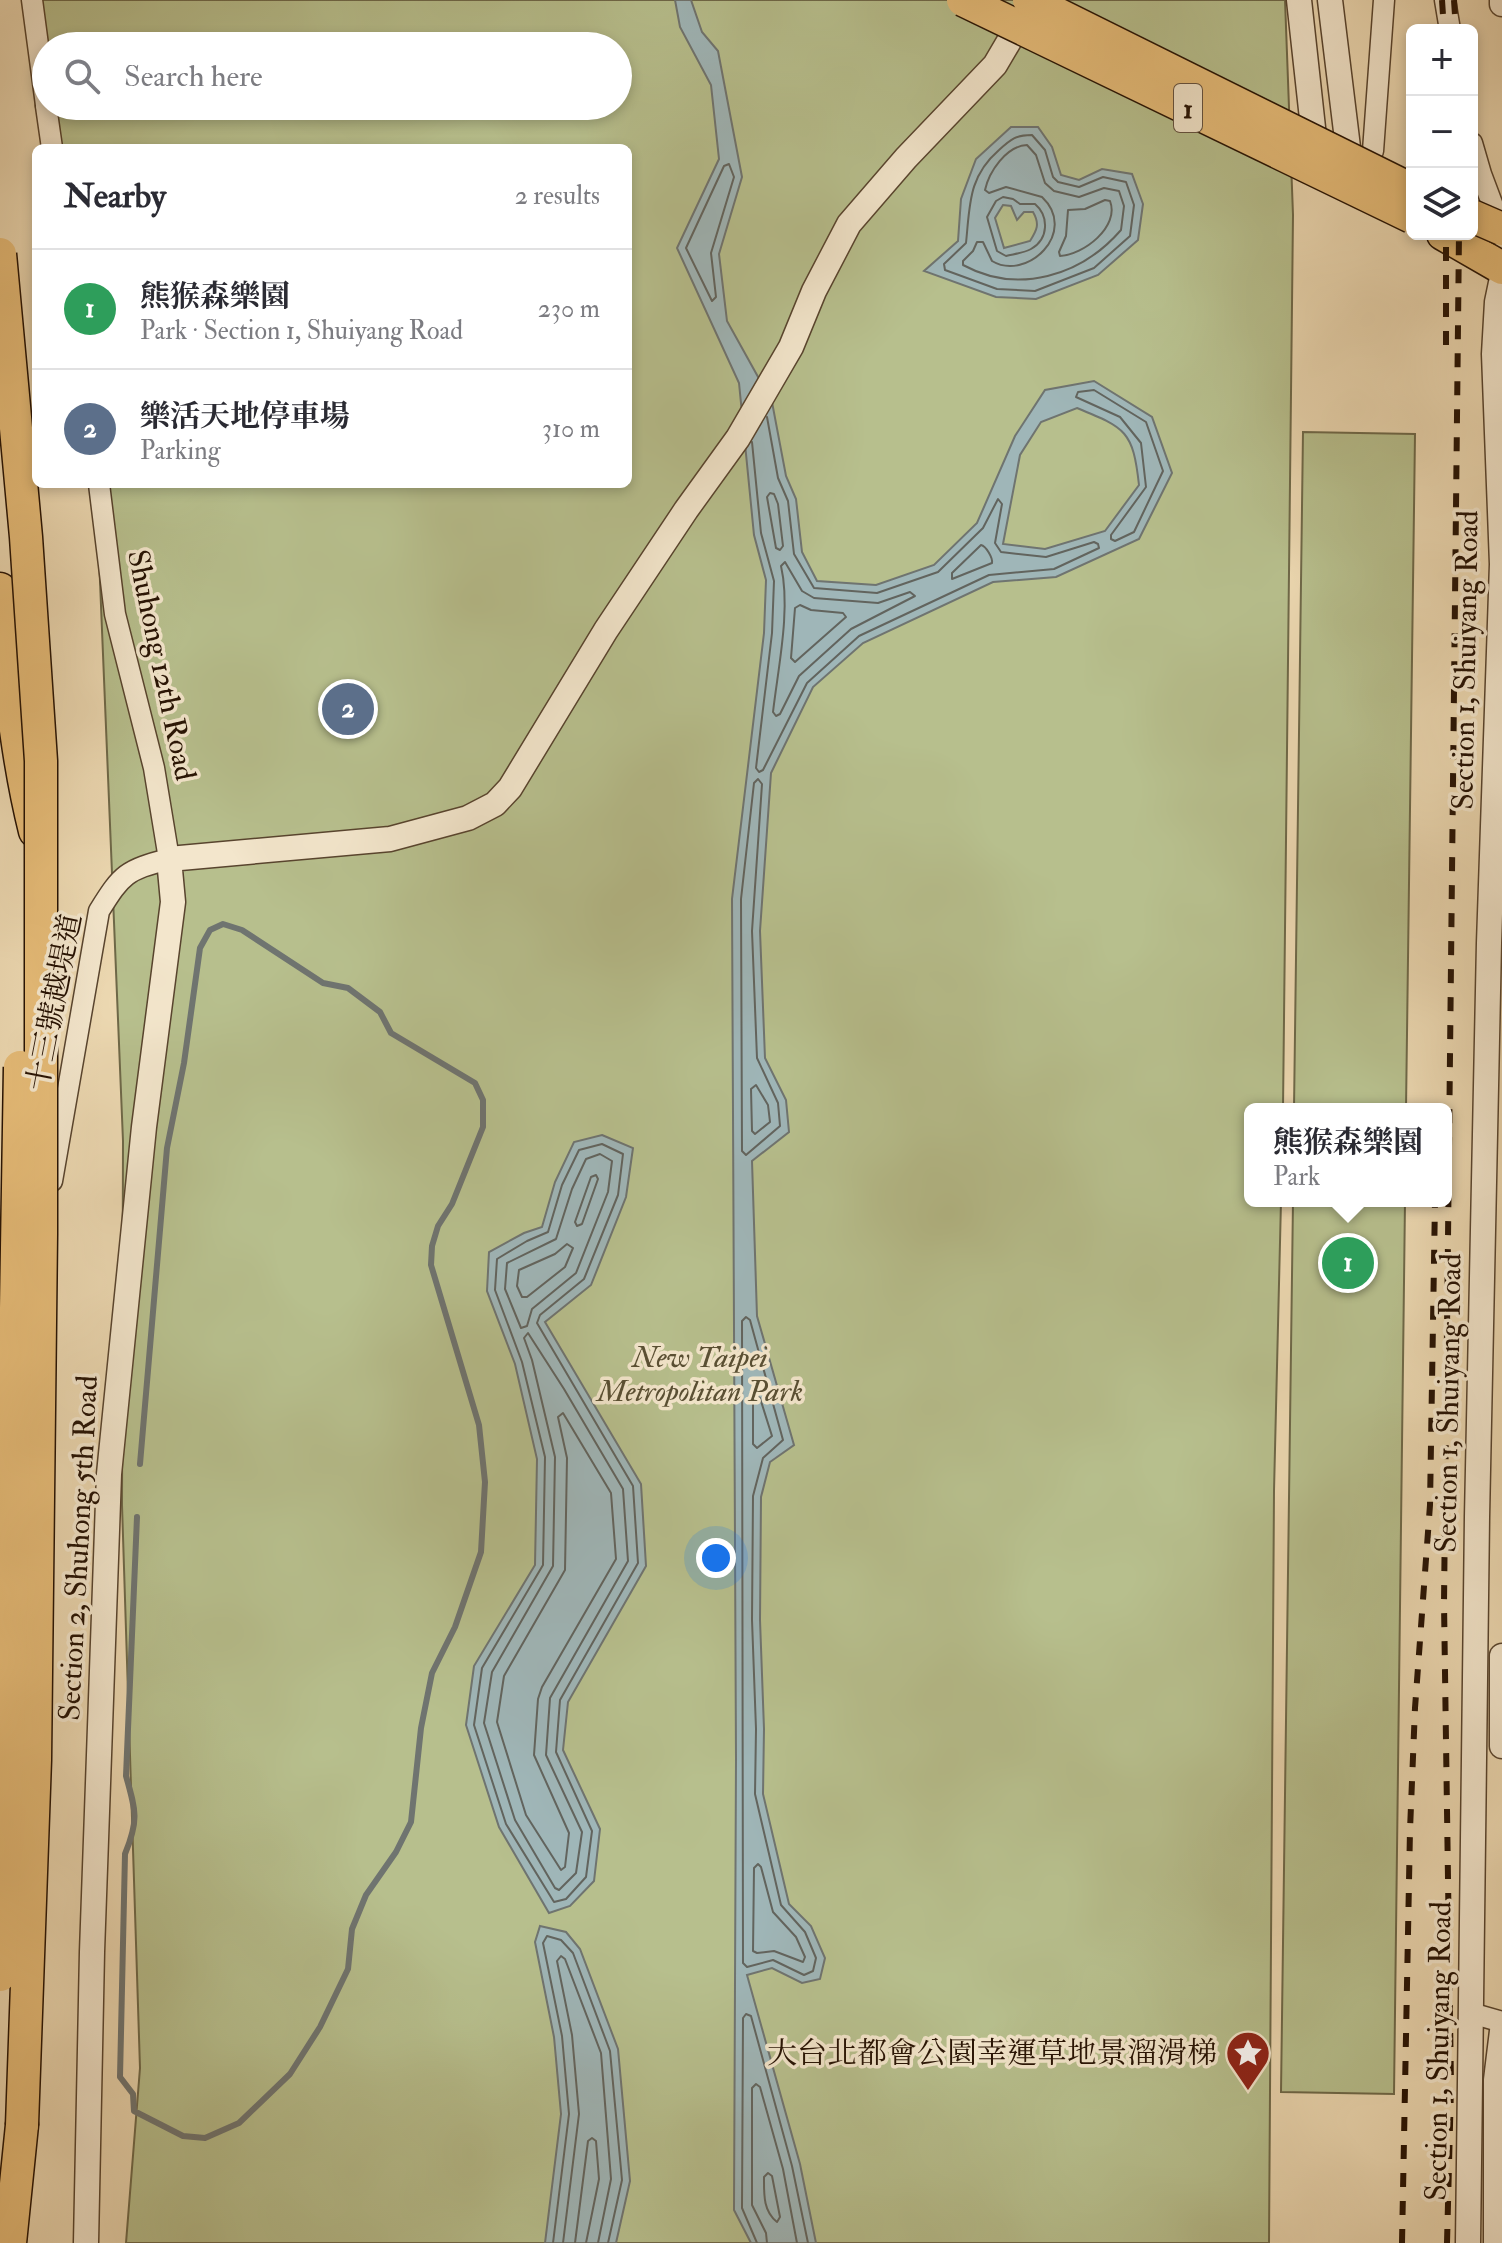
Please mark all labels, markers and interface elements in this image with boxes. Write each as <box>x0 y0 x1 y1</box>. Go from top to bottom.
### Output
map controls <box>1406 24 1478 240</box>
button: + <box>1406 24 1478 96</box>
search box <box>32 32 632 120</box>
icon: search <box>60 54 104 98</box>
text: Search here <box>124 58 263 95</box>
road number: 1 <box>1174 84 1202 132</box>
button: − <box>1406 96 1478 168</box>
button: layers <box>1406 168 1478 240</box>
text: Nearby <box>64 175 166 218</box>
text: 2 results <box>515 180 600 212</box>
text: 熊猴森樂園 <box>140 278 290 315</box>
text: 1 <box>85 293 95 325</box>
text: 230 m <box>538 293 600 325</box>
text: Park · Section 1, Shuiyang Road <box>140 315 463 347</box>
text: 樂活天地停車場 <box>140 398 350 435</box>
text: 2 <box>83 413 97 445</box>
text: 310 m <box>542 413 600 445</box>
text: Parking <box>140 435 220 467</box>
street label: Section 1, Shuiyang Road <box>1444 510 1487 810</box>
street label: Shuhong 12th Road <box>119 546 204 784</box>
pin: 2 <box>322 679 374 739</box>
street label: 十三號越堤道 <box>19 910 90 1094</box>
popup <box>1244 1103 1452 1207</box>
text: 熊猴森樂園 <box>1273 1124 1423 1161</box>
text: Park <box>1273 1161 1320 1193</box>
pin: 1 <box>1322 1233 1374 1293</box>
street label: Section 1, Shuiyang Road <box>1427 1253 1470 1553</box>
park label: New Taipei Metropolitan Park <box>595 1339 803 1410</box>
street label: Section 2, Shuhong 5th Road <box>51 1374 106 1722</box>
your location <box>696 1538 736 1578</box>
street label: Section 1, Shuiyang Road <box>1417 1901 1460 2201</box>
place icon: 大台北都會公園幸運草地景溜滑梯 <box>1224 2029 1272 2092</box>
place label: 大台北都會公園幸運草地景溜滑梯 <box>767 2035 1217 2072</box>

